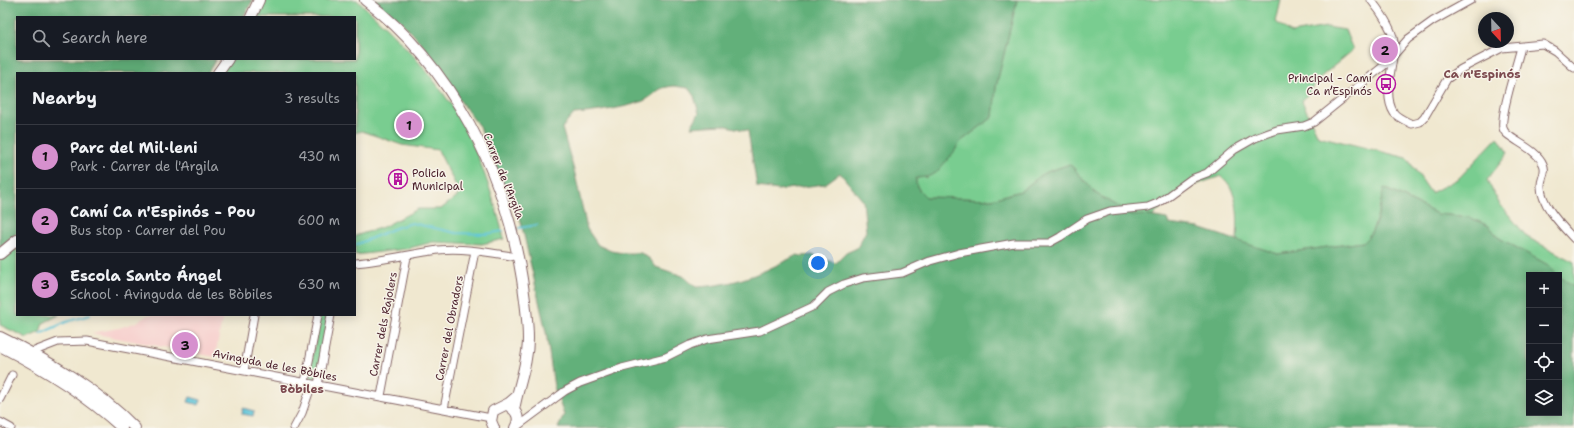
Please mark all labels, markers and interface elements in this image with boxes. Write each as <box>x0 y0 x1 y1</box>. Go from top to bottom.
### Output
north arrow <box>1478 12 1514 48</box>
search box <box>16 16 356 60</box>
icon: search <box>30 27 52 49</box>
text: Search here <box>62 28 148 48</box>
pin: 2 <box>1372 35 1398 65</box>
district label: Ca n'Espinós <box>1443 66 1521 82</box>
place label: Principal - Camí Ca n’Espinós <box>1288 71 1372 99</box>
bus stop icon: Principal - Camí Ca n’Espinós <box>1375 73 1397 95</box>
text: Nearby <box>32 87 97 109</box>
text: 3 results <box>284 90 340 107</box>
pin: 1 <box>396 110 422 140</box>
street label: Carrer de l'Argila <box>479 131 528 222</box>
text: Parc del Mil·leni <box>70 138 198 158</box>
text: 1 <box>42 148 48 165</box>
text: 430 m <box>298 148 340 165</box>
text: Park · Carrer de l'Argila <box>70 158 219 175</box>
place label: Policia Municipal <box>412 166 464 194</box>
building icon: Policia Municipal <box>387 168 409 190</box>
text: Camí Ca n'Espinós - Pou <box>70 202 256 222</box>
text: 2 <box>40 212 50 229</box>
text: 600 m <box>297 212 340 229</box>
text: Bus stop · Carrer del Pou <box>70 222 226 239</box>
your location <box>808 253 828 273</box>
text: Escola Santo Ángel <box>70 266 222 286</box>
street label: Carrer dels Rajolers <box>366 271 401 378</box>
map controls <box>1526 272 1562 416</box>
button: + <box>1526 272 1562 308</box>
street label: Carrer del Obradors <box>432 274 467 382</box>
text: 3 <box>40 276 50 293</box>
text: 630 m <box>298 276 340 293</box>
text: School · Avinguda de les Bòbiles <box>70 286 273 303</box>
button: − <box>1526 308 1562 344</box>
pin: 3 <box>172 330 198 360</box>
button: locate <box>1526 344 1562 380</box>
street label: Avinguda de les Bòbiles <box>211 346 338 385</box>
button: layers <box>1526 380 1562 416</box>
district label: Bòbiles <box>280 381 324 397</box>

